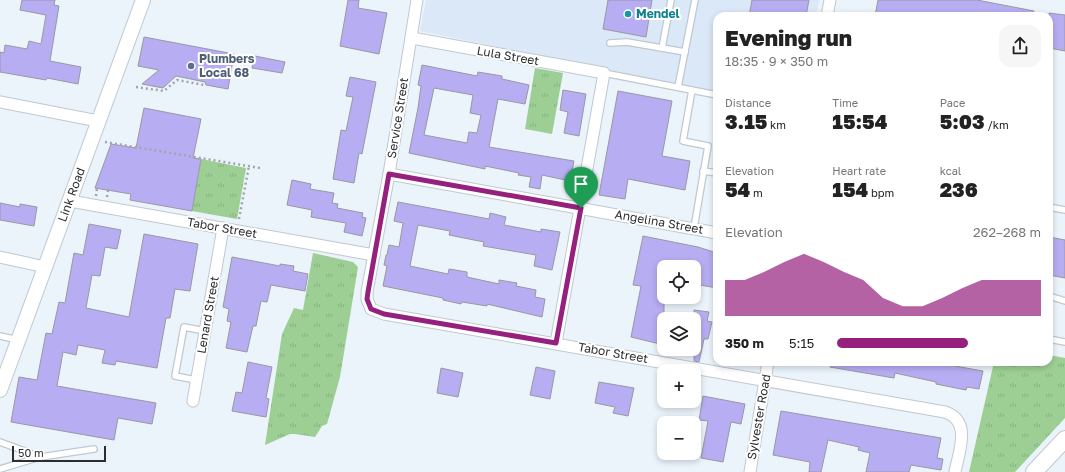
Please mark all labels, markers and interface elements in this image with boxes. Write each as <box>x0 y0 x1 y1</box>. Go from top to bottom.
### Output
place label: Mendel <box>636 6 680 21</box>
marker: Mendel <box>623 9 633 19</box>
text: Evening run <box>725 24 852 51</box>
button: share <box>999 25 1041 67</box>
street label: Lula Street <box>476 43 541 68</box>
place label: Plumbers Local 68 <box>199 51 255 80</box>
text: 18:35 · 9 × 350 m <box>725 53 828 69</box>
marker: Plumbers Local 68 <box>186 61 196 71</box>
street label: Service Street <box>384 76 411 159</box>
text: Distance <box>725 96 771 109</box>
text: Time <box>832 96 858 109</box>
text: Pace <box>940 96 965 109</box>
text: 3.15 <box>725 109 767 133</box>
text: 15:54 <box>832 109 887 133</box>
text: 5:03 <box>940 109 985 133</box>
text: km <box>767 118 786 131</box>
text: /km <box>985 118 1009 131</box>
text: Elevation <box>725 164 774 177</box>
text: Heart rate <box>832 164 886 177</box>
text: kcal <box>940 164 961 177</box>
street label: Link Road <box>54 165 88 224</box>
pin <box>564 167 598 208</box>
icon: arrive <box>570 173 592 195</box>
text: 54 <box>725 177 750 201</box>
text: 154 <box>832 177 868 201</box>
text: 236 <box>940 177 978 201</box>
text: m <box>750 186 763 199</box>
text: bpm <box>868 186 894 199</box>
street label: Angelina Street <box>614 206 705 237</box>
street label: Tabor Street <box>186 214 259 241</box>
text: Elevation <box>725 224 783 240</box>
text: 262–268 m <box>973 224 1041 240</box>
map controls <box>657 260 701 460</box>
button: locate <box>657 260 701 304</box>
street label: Lenard Street <box>193 275 222 355</box>
button: layers <box>657 312 701 356</box>
text: 350 m <box>725 335 764 351</box>
text: 5:15 <box>789 335 814 351</box>
street label: Tabor Street <box>577 339 650 366</box>
button: + <box>657 364 701 408</box>
street label: Sylvester Road <box>744 373 773 461</box>
button: − <box>657 416 701 460</box>
scale bar <box>12 444 106 463</box>
text: 50 m <box>18 446 44 459</box>

